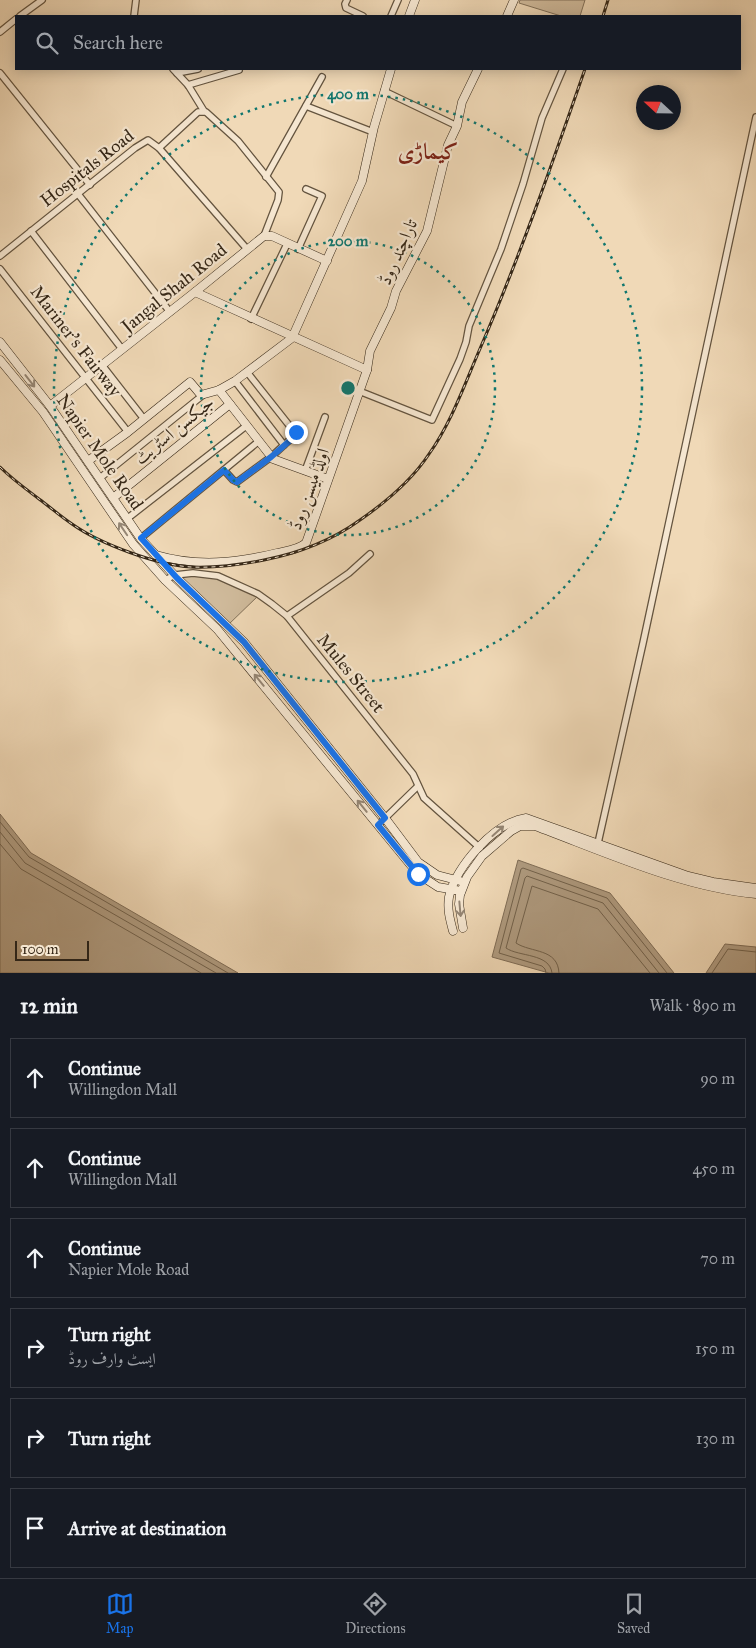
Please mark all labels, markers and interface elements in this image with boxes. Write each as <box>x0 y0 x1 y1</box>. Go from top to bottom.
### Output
search box <box>15 15 741 70</box>
icon: search <box>33 29 61 57</box>
text: Search here <box>73 31 163 54</box>
text: 400 m <box>327 85 369 104</box>
north arrow <box>636 85 681 130</box>
street label: Hospitals Road <box>36 125 138 211</box>
district label: کیماڑی <box>398 138 458 165</box>
street label: تاراچند روڈ <box>374 215 423 289</box>
text: 200 m <box>328 232 369 250</box>
street label: Jangal Shah Road <box>115 239 232 339</box>
street label: Mariner's Fairway <box>26 281 127 401</box>
one-way arrow <box>24 374 35 387</box>
centre of rings <box>339 379 357 397</box>
street label: Napier Mole Road <box>52 390 148 514</box>
street label: جیکسن اسٹریٹ <box>130 391 219 470</box>
route end <box>285 421 308 444</box>
street label: اولڈ میسن روڈ <box>284 445 335 533</box>
one-way arrow <box>118 522 128 536</box>
street label: Mules Street <box>312 629 390 717</box>
one-way arrow <box>253 674 265 687</box>
one-way arrow <box>357 800 368 813</box>
one-way arrow <box>492 825 505 837</box>
route start <box>407 863 430 886</box>
one-way arrow <box>455 901 465 917</box>
scale bar <box>15 938 89 961</box>
text: 100 m <box>22 941 59 958</box>
text: 12 min <box>20 993 78 1019</box>
text: Walk · 890 m <box>649 996 736 1015</box>
text: Continue <box>68 1057 141 1080</box>
icon: ahead <box>21 1064 49 1092</box>
text: 90 m <box>700 1069 735 1088</box>
text: Willingdon Mall <box>68 1080 177 1099</box>
text: Continue <box>68 1147 141 1170</box>
icon: ahead <box>21 1154 49 1182</box>
text: 450 m <box>692 1159 735 1178</box>
text: Willingdon Mall <box>68 1170 177 1189</box>
text: Continue <box>68 1237 141 1260</box>
icon: ahead <box>21 1244 49 1272</box>
text: 70 m <box>700 1249 735 1268</box>
text: Napier Mole Road <box>68 1260 189 1279</box>
text: Turn right <box>68 1323 151 1346</box>
icon: right <box>21 1334 49 1362</box>
text: 150 m <box>695 1339 735 1358</box>
text: ایسٹ وارف روڈ <box>68 1349 156 1368</box>
icon: right <box>21 1424 49 1452</box>
text: Turn right <box>68 1427 151 1450</box>
text: 130 m <box>696 1429 735 1448</box>
icon: arrive <box>21 1514 49 1542</box>
text: Arrive at destination <box>68 1517 226 1540</box>
tab: Map <box>106 1590 134 1637</box>
tab: Directions <box>345 1590 406 1637</box>
tab: Saved <box>617 1590 650 1637</box>

